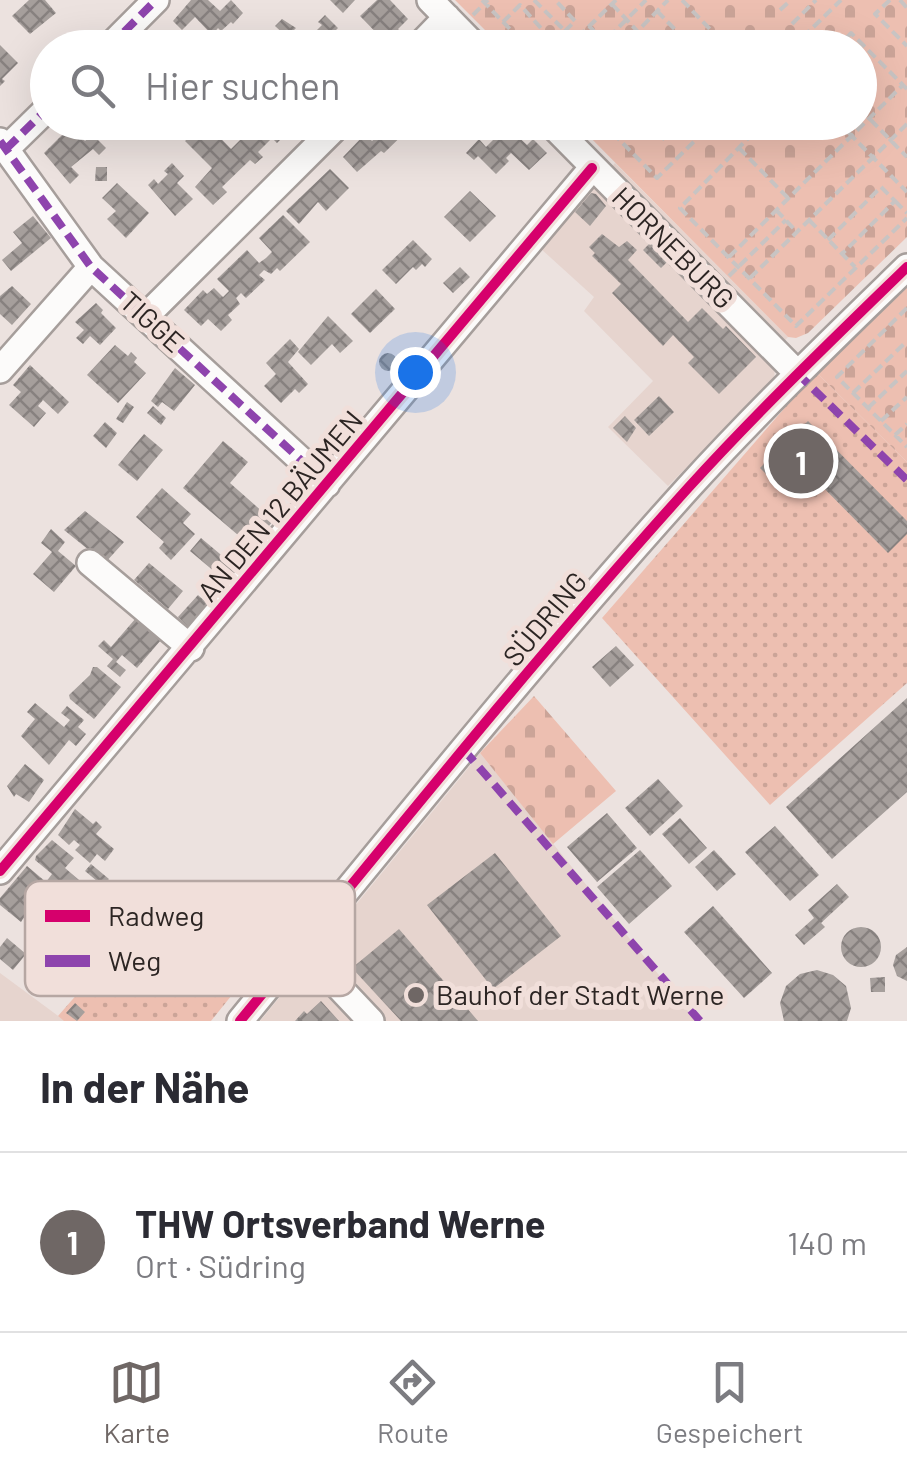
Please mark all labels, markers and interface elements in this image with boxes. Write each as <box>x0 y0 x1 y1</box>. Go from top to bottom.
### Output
search box <box>30 30 877 140</box>
icon: search <box>65 58 120 113</box>
text: Hier suchen <box>145 62 341 108</box>
street label: HORNEBURG <box>606 179 742 315</box>
street label: TIGGE <box>114 284 192 359</box>
your location <box>390 347 441 398</box>
street label: AN DEN 12 BÄUMEN <box>190 403 369 608</box>
pin: 1 <box>768 424 834 498</box>
street label: SÜDRING <box>495 564 593 672</box>
legend <box>25 881 355 996</box>
text: Radweg <box>108 898 204 932</box>
text: Weg <box>108 943 161 977</box>
place label: Bauhof der Stadt Werne <box>436 977 724 1011</box>
marker: Bauhof der Stadt Werne <box>405 984 427 1006</box>
text: In der Nähe <box>40 1061 249 1111</box>
text: THW Ortsverband Werne <box>135 1200 545 1246</box>
text: 1 <box>67 1223 78 1261</box>
text: 140 m <box>787 1223 867 1261</box>
text: Ort · Südring <box>135 1246 306 1284</box>
tab: Karte <box>103 1355 170 1449</box>
tab: Route <box>377 1355 449 1449</box>
tab: Gespeichert <box>656 1355 804 1449</box>

